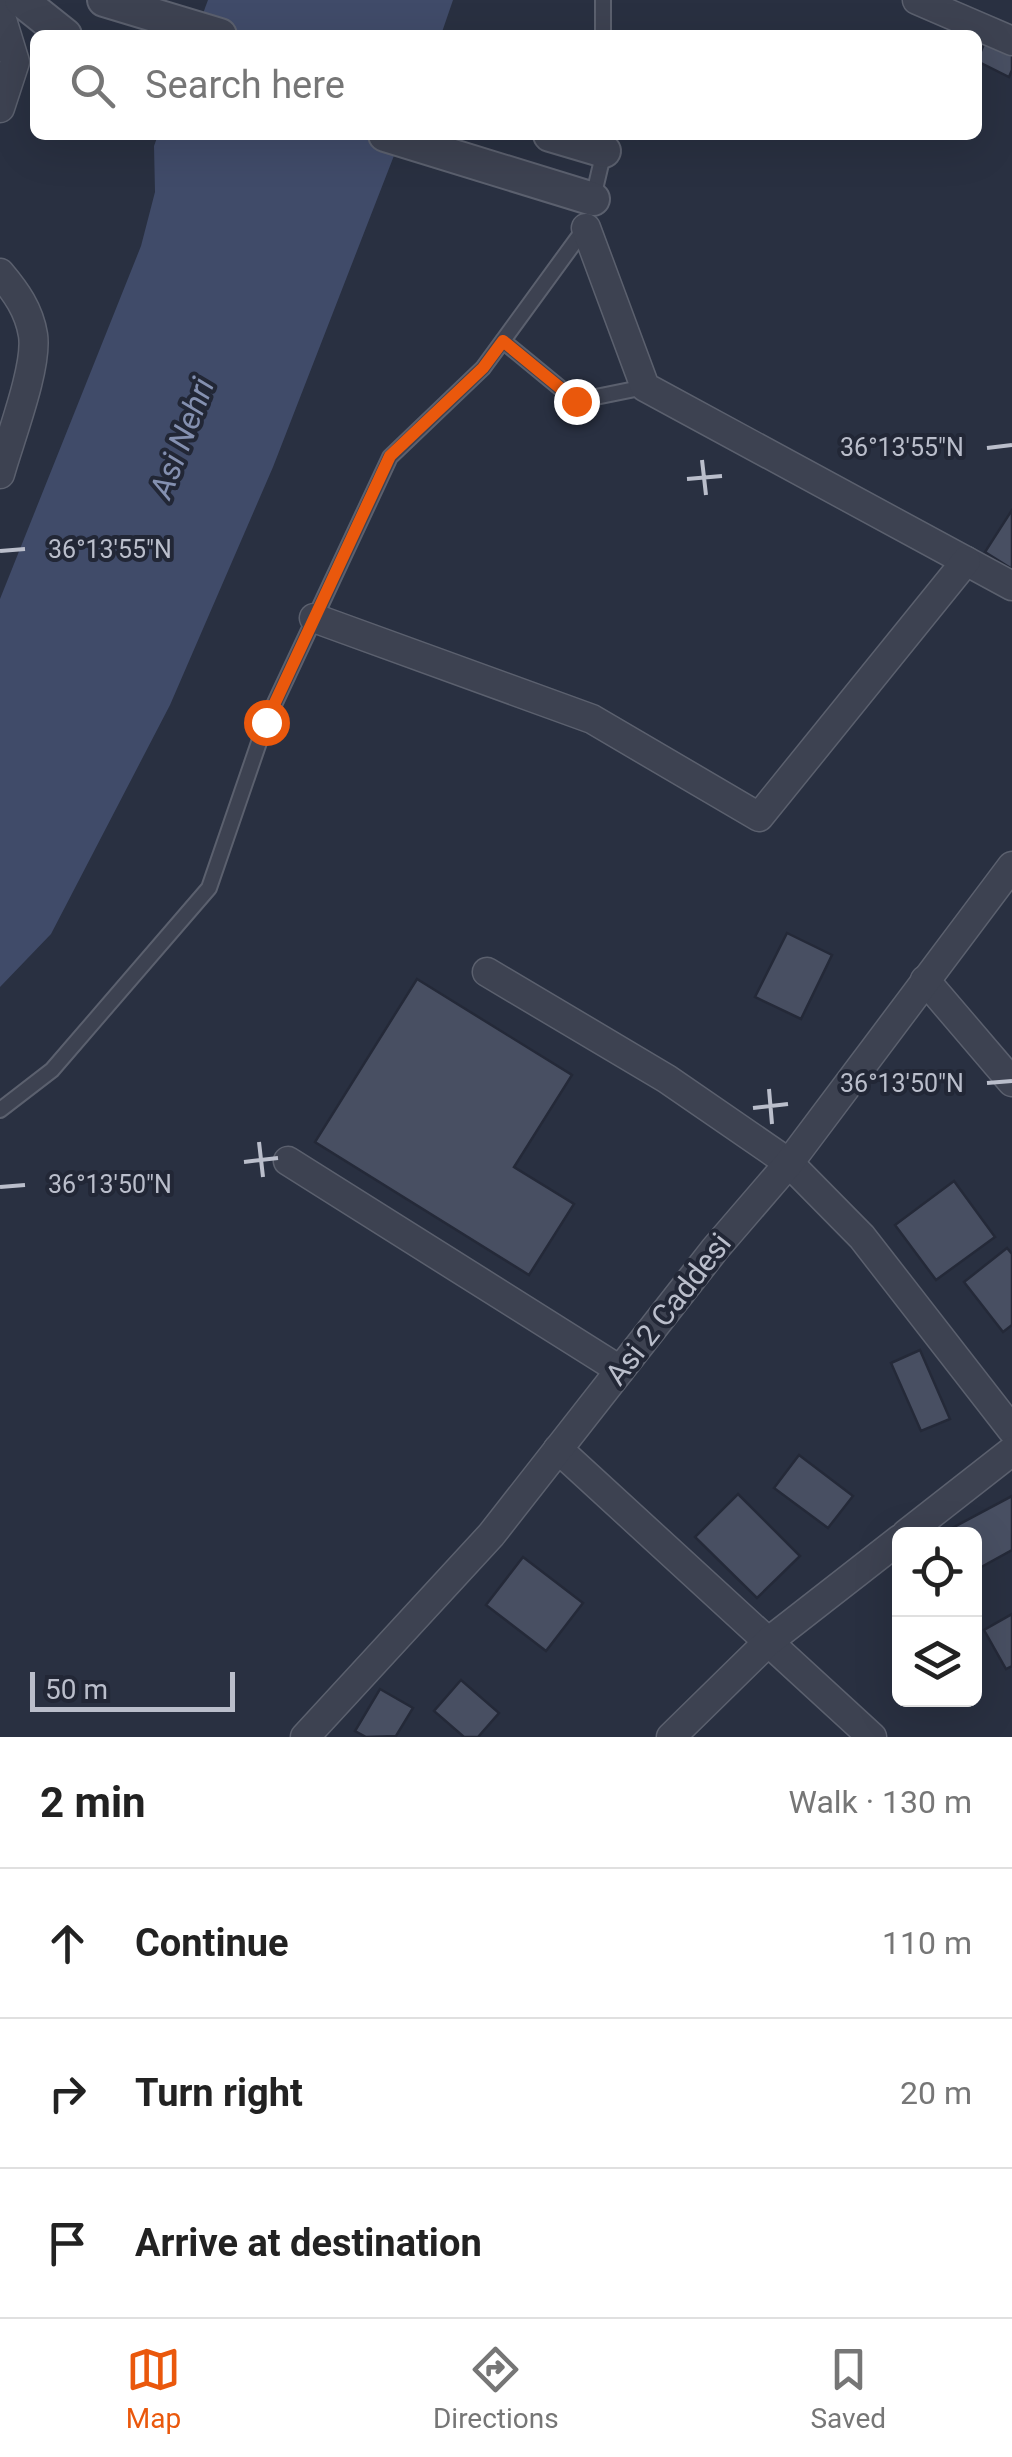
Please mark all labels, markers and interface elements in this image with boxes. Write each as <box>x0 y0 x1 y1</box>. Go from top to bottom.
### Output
search box <box>30 30 982 140</box>
icon: search <box>65 58 120 113</box>
text: Search here <box>145 63 345 107</box>
water label: Asi Nehri <box>141 372 222 505</box>
route end <box>554 379 600 425</box>
text: 36°13'55"N <box>840 433 964 462</box>
text: 36°13'55"N <box>48 535 172 564</box>
route start <box>244 700 290 746</box>
text: 36°13'50"N <box>840 1069 964 1098</box>
text: 36°13'50"N <box>48 1170 172 1199</box>
street label: Asi 2 Caddesi <box>598 1226 738 1392</box>
map controls <box>892 1527 982 1707</box>
button: locate <box>892 1527 982 1617</box>
button: layers <box>892 1617 982 1707</box>
scale bar <box>30 1667 235 1712</box>
text: 50 m <box>45 1673 108 1706</box>
text: 2 min <box>40 1778 146 1827</box>
text: Walk · 130 m <box>789 1783 972 1821</box>
icon: ahead <box>40 1916 95 1971</box>
text: Continue <box>135 1921 289 1965</box>
text: 110 m <box>882 1924 972 1962</box>
icon: right <box>40 2066 95 2121</box>
text: Turn right <box>135 2071 303 2115</box>
text: 20 m <box>900 2074 972 2112</box>
icon: arrive <box>40 2216 95 2271</box>
text: Arrive at destination <box>135 2221 482 2265</box>
tab: Map <box>126 2342 181 2435</box>
tab: Directions <box>433 2342 559 2435</box>
tab: Saved <box>810 2342 886 2435</box>

